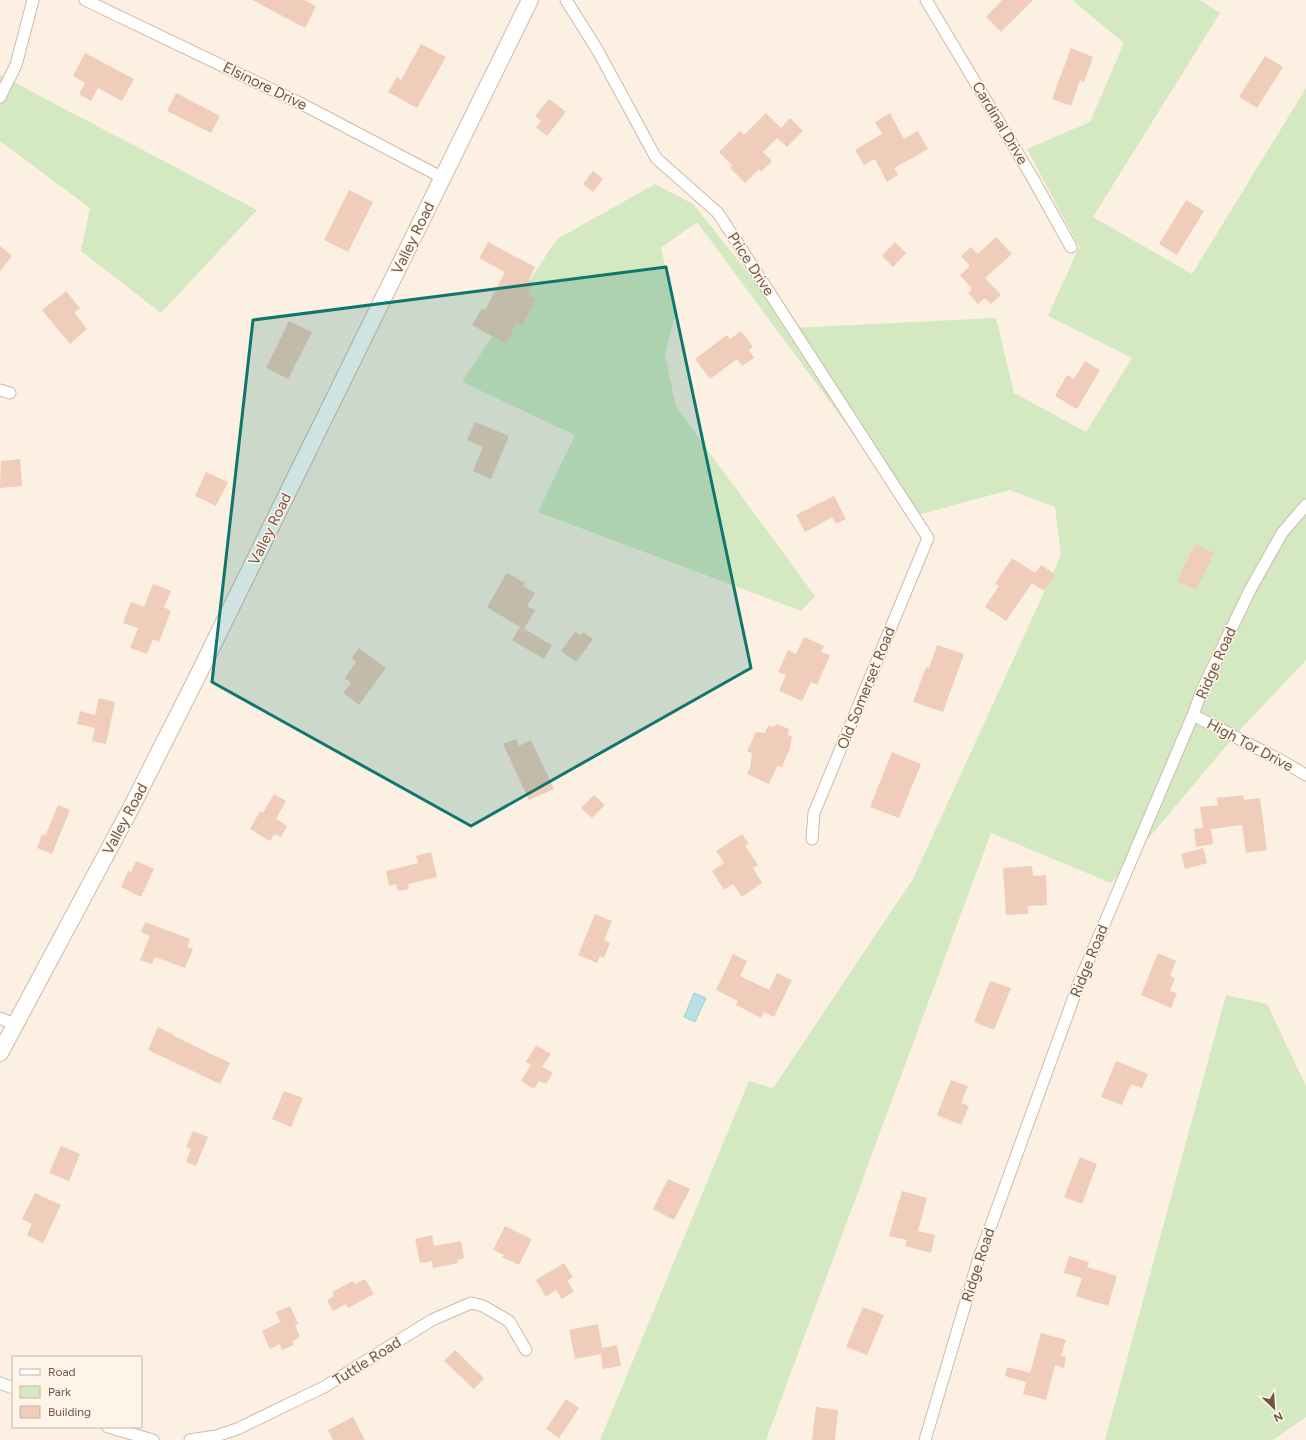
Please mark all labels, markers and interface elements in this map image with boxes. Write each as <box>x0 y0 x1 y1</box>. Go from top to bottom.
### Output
street label: Elsinore Drive <box>220 58 310 114</box>
street label: Cardinal Drive <box>968 78 1032 168</box>
street label: Valley Road <box>388 199 438 277</box>
street label: Price Drive <box>724 229 778 299</box>
street label: Valley Road <box>245 490 295 568</box>
street label: Old Somerset Road <box>833 624 899 752</box>
street label: Ridge Road <box>1192 624 1240 702</box>
street label: High Tor Drive <box>1204 715 1296 775</box>
street label: Valley Road <box>99 780 151 858</box>
street label: Ridge Road <box>1066 922 1112 1000</box>
street label: Ridge Road <box>958 1226 998 1304</box>
street label: Tuttle Road <box>330 1333 404 1389</box>
legend <box>12 1356 142 1428</box>
text: Road <box>48 1365 76 1379</box>
text: Park <box>48 1385 71 1399</box>
north arrow <box>1254 1388 1294 1428</box>
text: Building <box>48 1405 91 1419</box>
text: N <box>1271 1409 1285 1424</box>

